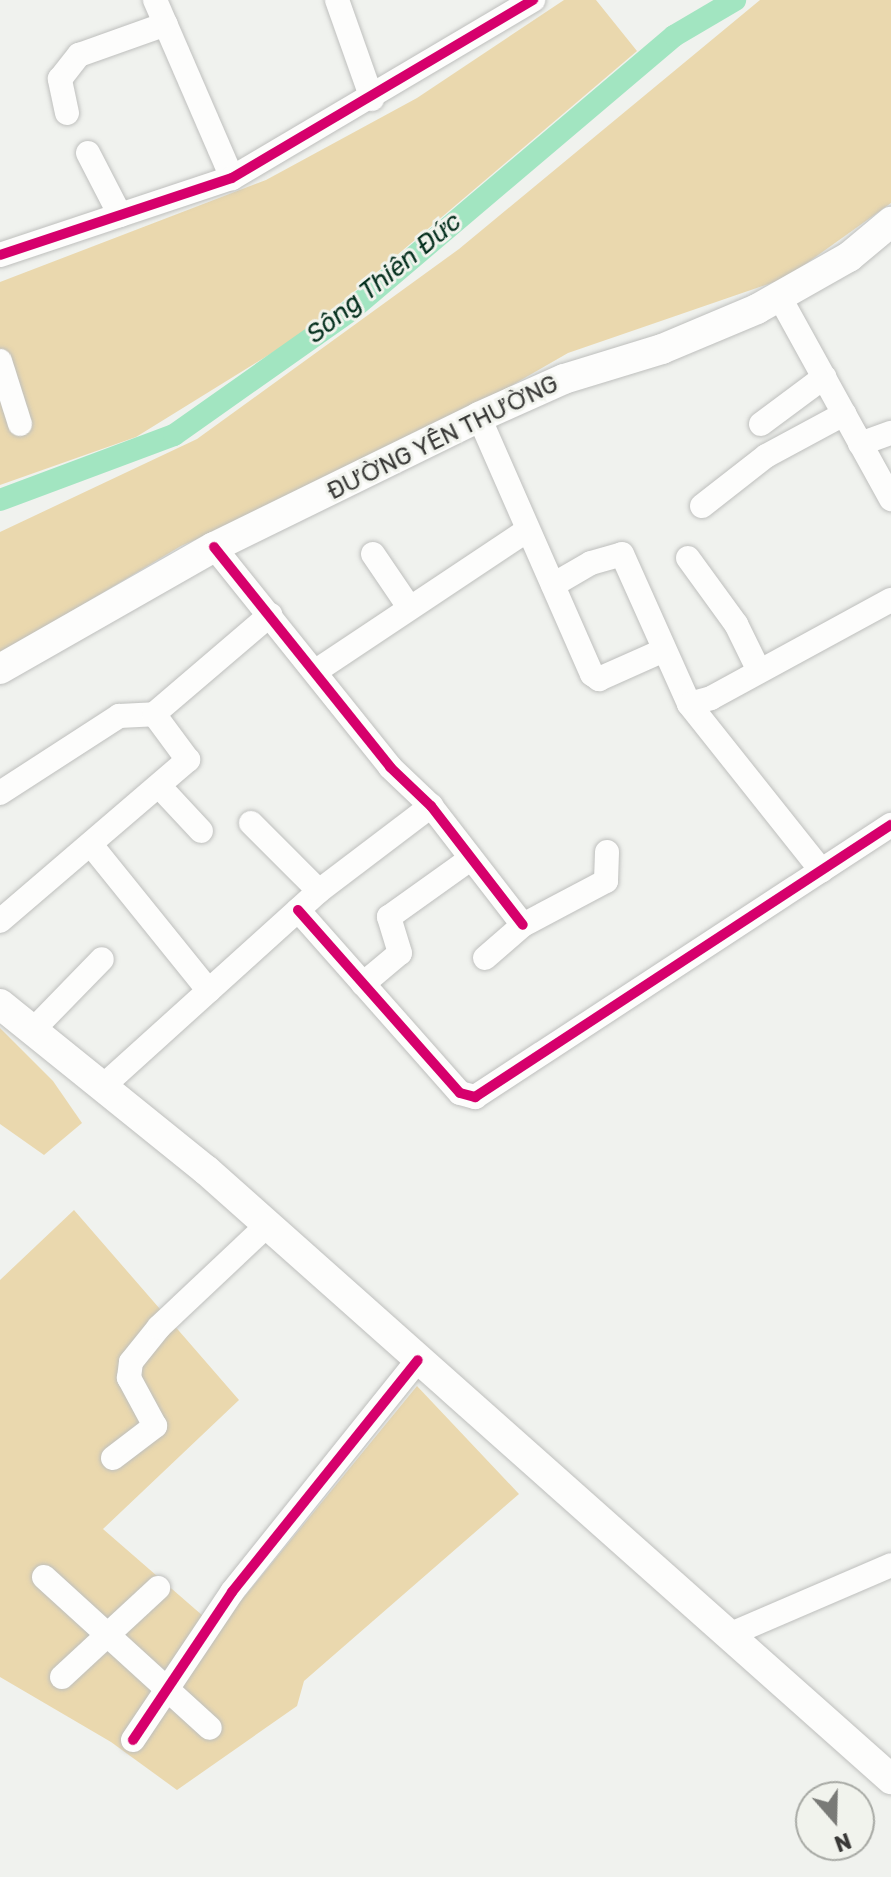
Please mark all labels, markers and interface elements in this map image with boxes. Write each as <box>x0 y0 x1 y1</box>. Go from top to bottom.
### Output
water label: Sông Thiên Đức <box>300 206 468 350</box>
street label: ĐƯỜNG YÊN THƯỜNG <box>322 369 564 507</box>
north arrow <box>795 1781 875 1861</box>
text: N <box>831 1827 855 1858</box>

